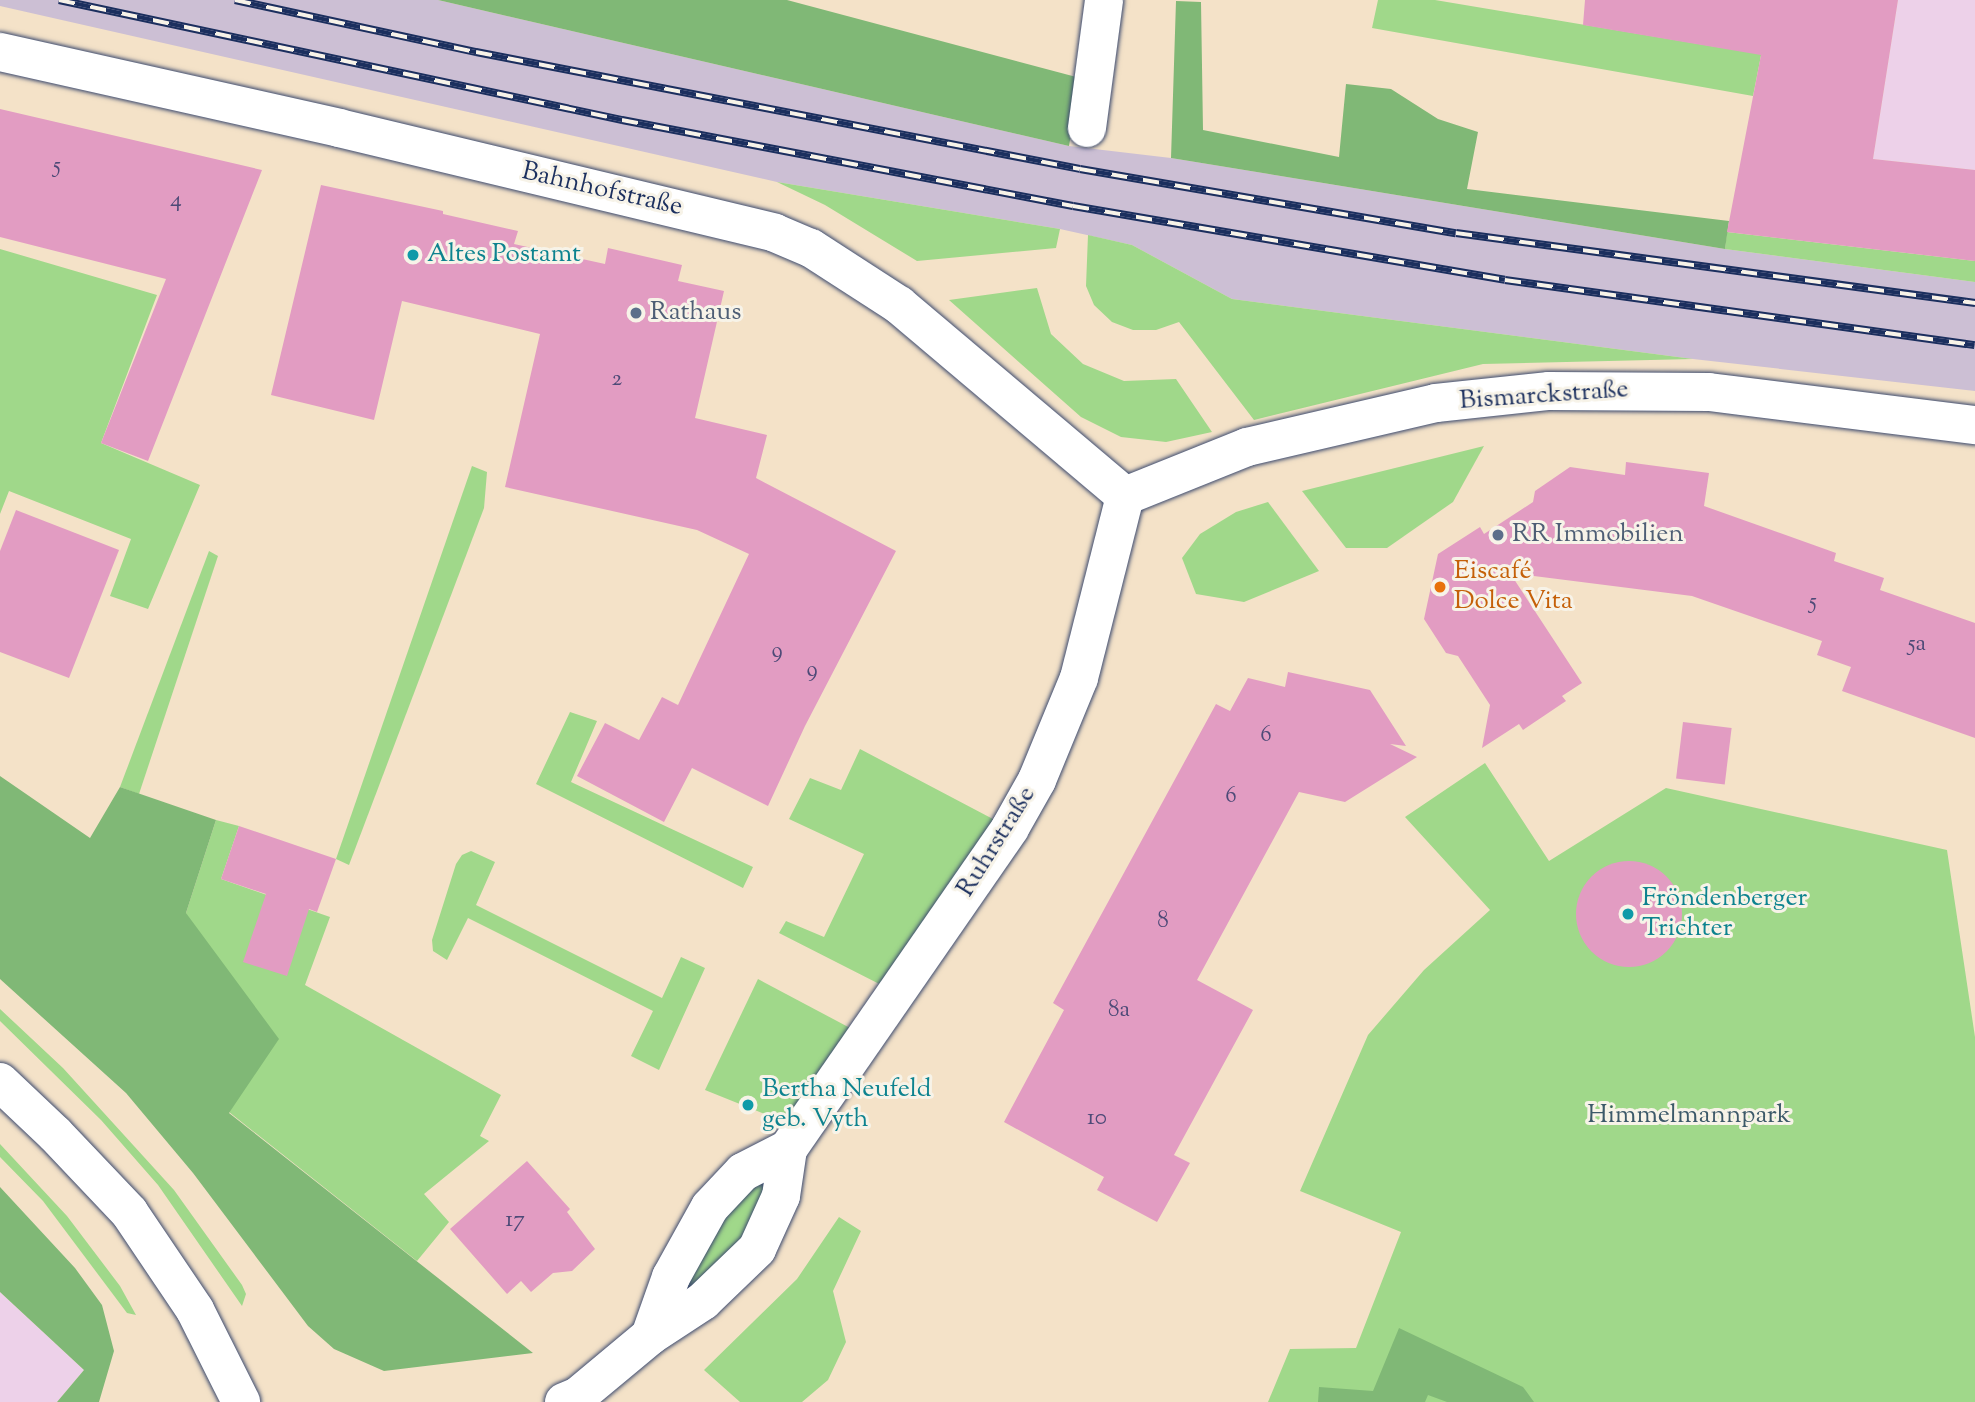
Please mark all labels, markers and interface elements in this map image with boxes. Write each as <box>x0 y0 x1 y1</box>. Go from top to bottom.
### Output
house number: 5 <box>53 153 61 181</box>
street label: Bahnhofstraße <box>519 156 685 224</box>
house number: 4 <box>170 187 182 215</box>
place label: Altes Postamt <box>427 239 581 271</box>
marker: Altes Postamt <box>405 247 421 263</box>
place label: Rathaus <box>650 297 741 329</box>
marker: Rathaus <box>628 305 644 321</box>
house number: 2 <box>612 366 622 394</box>
street label: Bismarckstraße <box>1458 375 1630 417</box>
place label: RR Immobilien <box>1512 519 1684 551</box>
marker: RR Immobilien <box>1490 527 1506 543</box>
place label: Eiscafé Dolce Vita <box>1454 556 1573 618</box>
marker: Eiscafé Dolce Vita <box>1432 579 1448 595</box>
house number: 5 <box>1809 589 1817 617</box>
house number: 5a <box>1908 631 1926 659</box>
house number: 9 <box>771 638 783 666</box>
house number: 9 <box>806 657 818 685</box>
house number: 6 <box>1260 722 1272 750</box>
street label: Ruhrstraße <box>951 781 1043 903</box>
house number: 6 <box>1225 783 1237 811</box>
place label: Fröndenberger Trichter <box>1642 883 1807 944</box>
marker: Fröndenberger Trichter <box>1620 906 1636 922</box>
house number: 8 <box>1157 908 1169 936</box>
house number: 8a <box>1108 997 1130 1025</box>
place label: Bertha Neufeld geb. Vyth <box>762 1074 932 1136</box>
marker: Bertha Neufeld geb. Vyth <box>740 1097 756 1113</box>
park label: Himmelmannpark <box>1587 1100 1791 1132</box>
house number: 10 <box>1087 1105 1107 1133</box>
house number: 17 <box>505 1207 525 1235</box>

